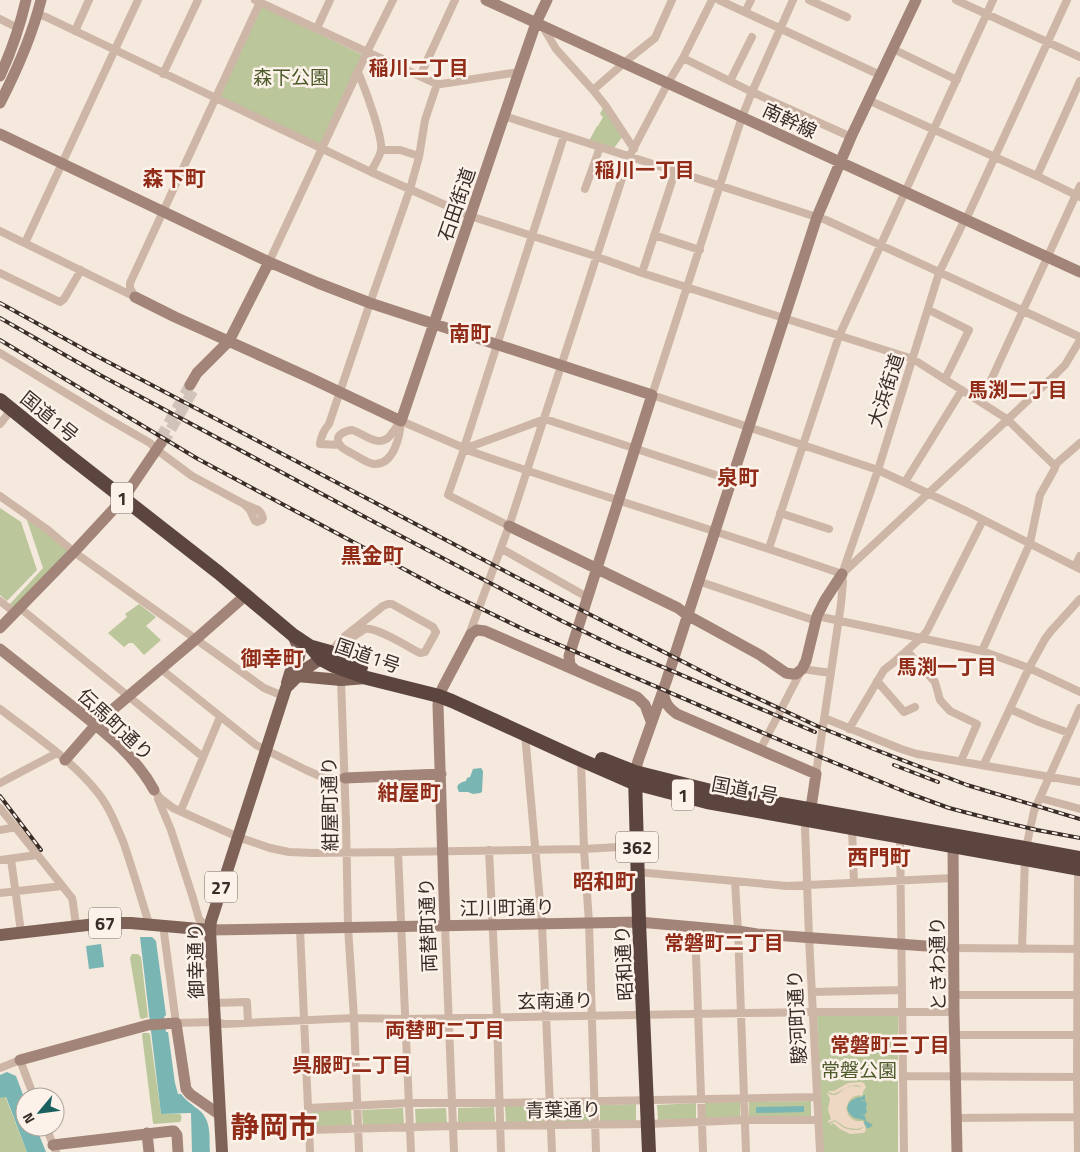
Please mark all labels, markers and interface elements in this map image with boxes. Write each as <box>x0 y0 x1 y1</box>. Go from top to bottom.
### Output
district label: 稲川二丁目 <box>369 52 469 83</box>
park label: 森下公園 <box>253 62 329 91</box>
street label: 南幹線 <box>758 95 822 145</box>
district label: 稲川一丁目 <box>595 154 695 185</box>
district label: 森下町 <box>143 162 206 194</box>
street label: 石田街道 <box>430 163 482 245</box>
district label: 南町 <box>449 317 491 349</box>
street label: 大浜街道 <box>859 349 911 431</box>
district label: 馬渕二丁目 <box>968 374 1068 405</box>
street label: 国道1号 <box>15 383 85 449</box>
district label: 泉町 <box>717 461 759 493</box>
road number: 1 <box>111 482 133 514</box>
district label: 黒金町 <box>341 539 404 571</box>
street label: 国道1号 <box>331 630 405 680</box>
district label: 御幸町 <box>241 642 304 674</box>
district label: 馬渕一丁目 <box>897 651 997 682</box>
street label: 伝馬町通り <box>71 681 161 767</box>
street label: 紺屋町通り <box>314 756 344 852</box>
street label: 国道1号 <box>709 768 781 810</box>
district label: 紺屋町 <box>378 776 441 808</box>
road number: 1 <box>672 780 694 810</box>
road number: 362 <box>616 832 658 862</box>
district label: 西門町 <box>848 841 911 873</box>
district label: 昭和町 <box>573 865 636 897</box>
road number: 27 <box>205 872 237 902</box>
street label: 両替町通り <box>411 877 443 973</box>
street label: 江川町通り <box>459 892 555 922</box>
road number: 67 <box>89 908 121 938</box>
street label: ときわ通り <box>922 916 952 1012</box>
street label: 御幸通り <box>180 923 210 999</box>
street label: 昭和通り <box>607 924 639 1002</box>
district label: 常磐町二丁目 <box>664 927 784 958</box>
street label: 駿河町通り <box>779 969 813 1065</box>
street label: 玄南通り <box>517 985 593 1015</box>
district label: 両替町二丁目 <box>385 1014 505 1045</box>
district label: 常磐町三丁目 <box>830 1029 950 1060</box>
district label: 呉服町二丁目 <box>292 1049 412 1080</box>
park label: 常磐公園 <box>821 1055 897 1084</box>
north arrow <box>15 1087 65 1137</box>
street label: 青葉通り <box>525 1094 601 1124</box>
district label: 静岡市 <box>230 1104 318 1148</box>
text: N <box>17 1109 40 1128</box>

